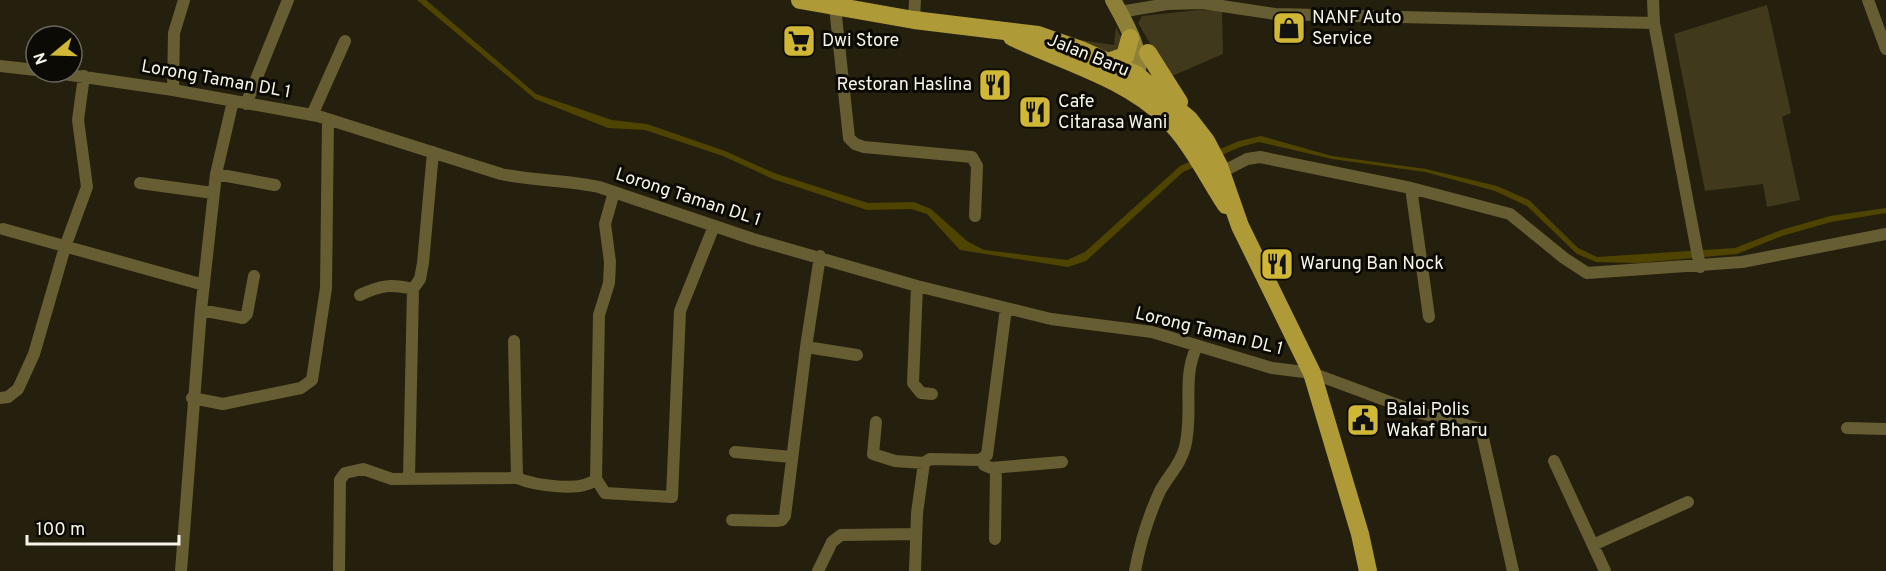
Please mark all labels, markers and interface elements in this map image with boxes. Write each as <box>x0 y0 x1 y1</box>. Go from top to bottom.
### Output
place label: NANF Auto Service <box>1312 7 1401 51</box>
shop icon: NANF Auto Service <box>1271 10 1307 46</box>
supermarket icon: Dwi Store <box>781 23 817 59</box>
north arrow <box>24 24 84 84</box>
street label: Jalan Baru <box>1043 29 1133 83</box>
place label: Dwi Store <box>822 30 899 53</box>
text: N <box>30 50 53 67</box>
street label: Lorong Taman DL 1 <box>139 55 293 105</box>
restaurant icon: Restoran Haslina <box>977 67 1013 103</box>
place label: Restoran Haslina <box>836 74 972 97</box>
place label: Cafe Citarasa Wani <box>1058 91 1167 135</box>
restaurant icon: Cafe Citarasa Wani <box>1017 94 1053 130</box>
street label: Lorong Taman DL 1 <box>612 164 764 232</box>
restaurant icon: Warung Ban Nock <box>1259 246 1295 282</box>
place label: Warung Ban Nock <box>1300 253 1444 276</box>
street label: Lorong Taman DL 1 <box>1133 302 1285 362</box>
place label: Balai Polis Wakaf Bharu <box>1386 399 1488 443</box>
public building icon: Balai Polis Wakaf Bharu <box>1345 402 1381 438</box>
scale bar <box>27 508 178 546</box>
text: 100 m <box>36 519 85 542</box>

